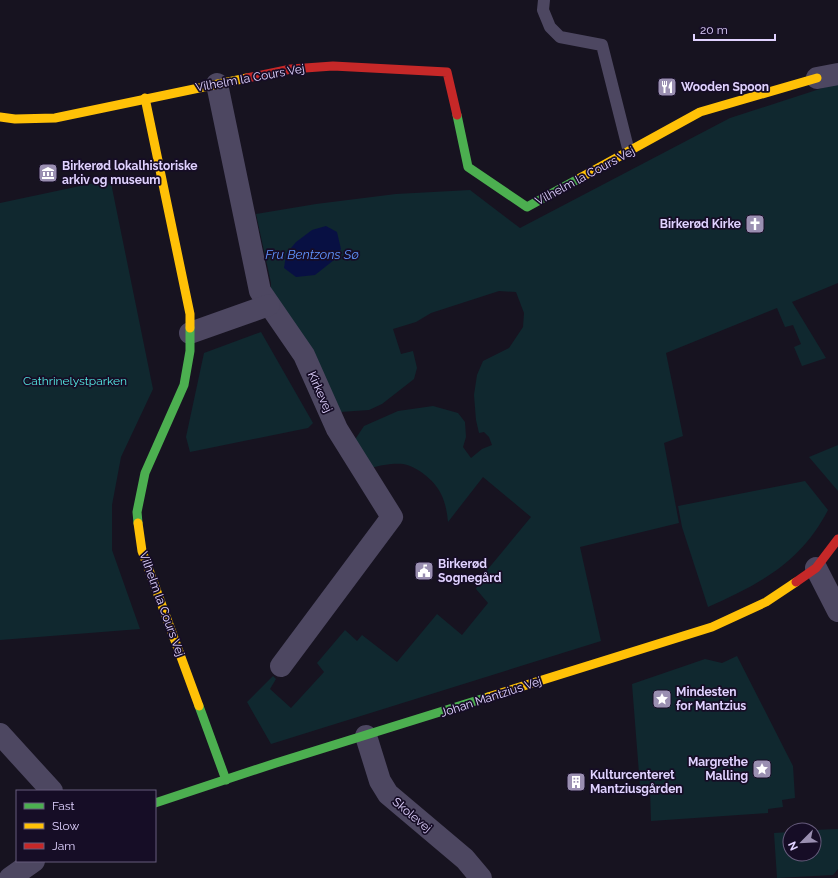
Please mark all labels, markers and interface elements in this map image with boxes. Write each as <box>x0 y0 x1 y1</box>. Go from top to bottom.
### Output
scale bar <box>694 16 775 42</box>
text: 20 m <box>700 23 728 37</box>
street label: Vilhelm la Cours Vej <box>194 62 306 94</box>
restaurant icon: Wooden Spoon <box>656 76 678 98</box>
place label: Wooden Spoon <box>681 80 769 94</box>
street label: Vilhelm la Cours Vej <box>533 144 637 208</box>
place label: Birkerød lokalhistoriske arkiv og museum <box>62 159 198 187</box>
museum icon: Birkerød lokalhistoriske arkiv og museum <box>37 162 59 184</box>
church icon: Birkerød Kirke <box>744 213 766 235</box>
place label: Birkerød Kirke <box>660 217 741 231</box>
water label: Fru Bentzons Sø <box>265 247 359 262</box>
street label: Kirkevej <box>305 369 335 415</box>
park label: Cathrinelystparken <box>23 374 127 388</box>
street label: Vilhelm la Cours Vej <box>137 550 187 658</box>
place label: Birkerød Sognegård <box>438 557 502 585</box>
public building icon: Birkerød Sognegård <box>413 560 435 582</box>
street label: Johan Mantzius Vej <box>439 674 543 720</box>
place label: Mindesten for Mantzius <box>676 685 746 713</box>
place icon: Mindesten for Mantzius <box>651 688 673 710</box>
place label: Margrethe Malling <box>688 755 748 783</box>
place icon: Margrethe Malling <box>751 758 773 780</box>
place label: Kulturcenteret Mantziusgården <box>590 768 683 796</box>
building icon: Kulturcenteret Mantziusgården <box>565 771 587 793</box>
legend <box>16 790 156 862</box>
street label: Skolevej <box>390 795 434 835</box>
text: Fast <box>52 799 75 813</box>
text: Slow <box>52 819 79 833</box>
north arrow <box>782 822 822 862</box>
text: Jam <box>52 839 75 853</box>
text: N <box>786 839 801 852</box>

